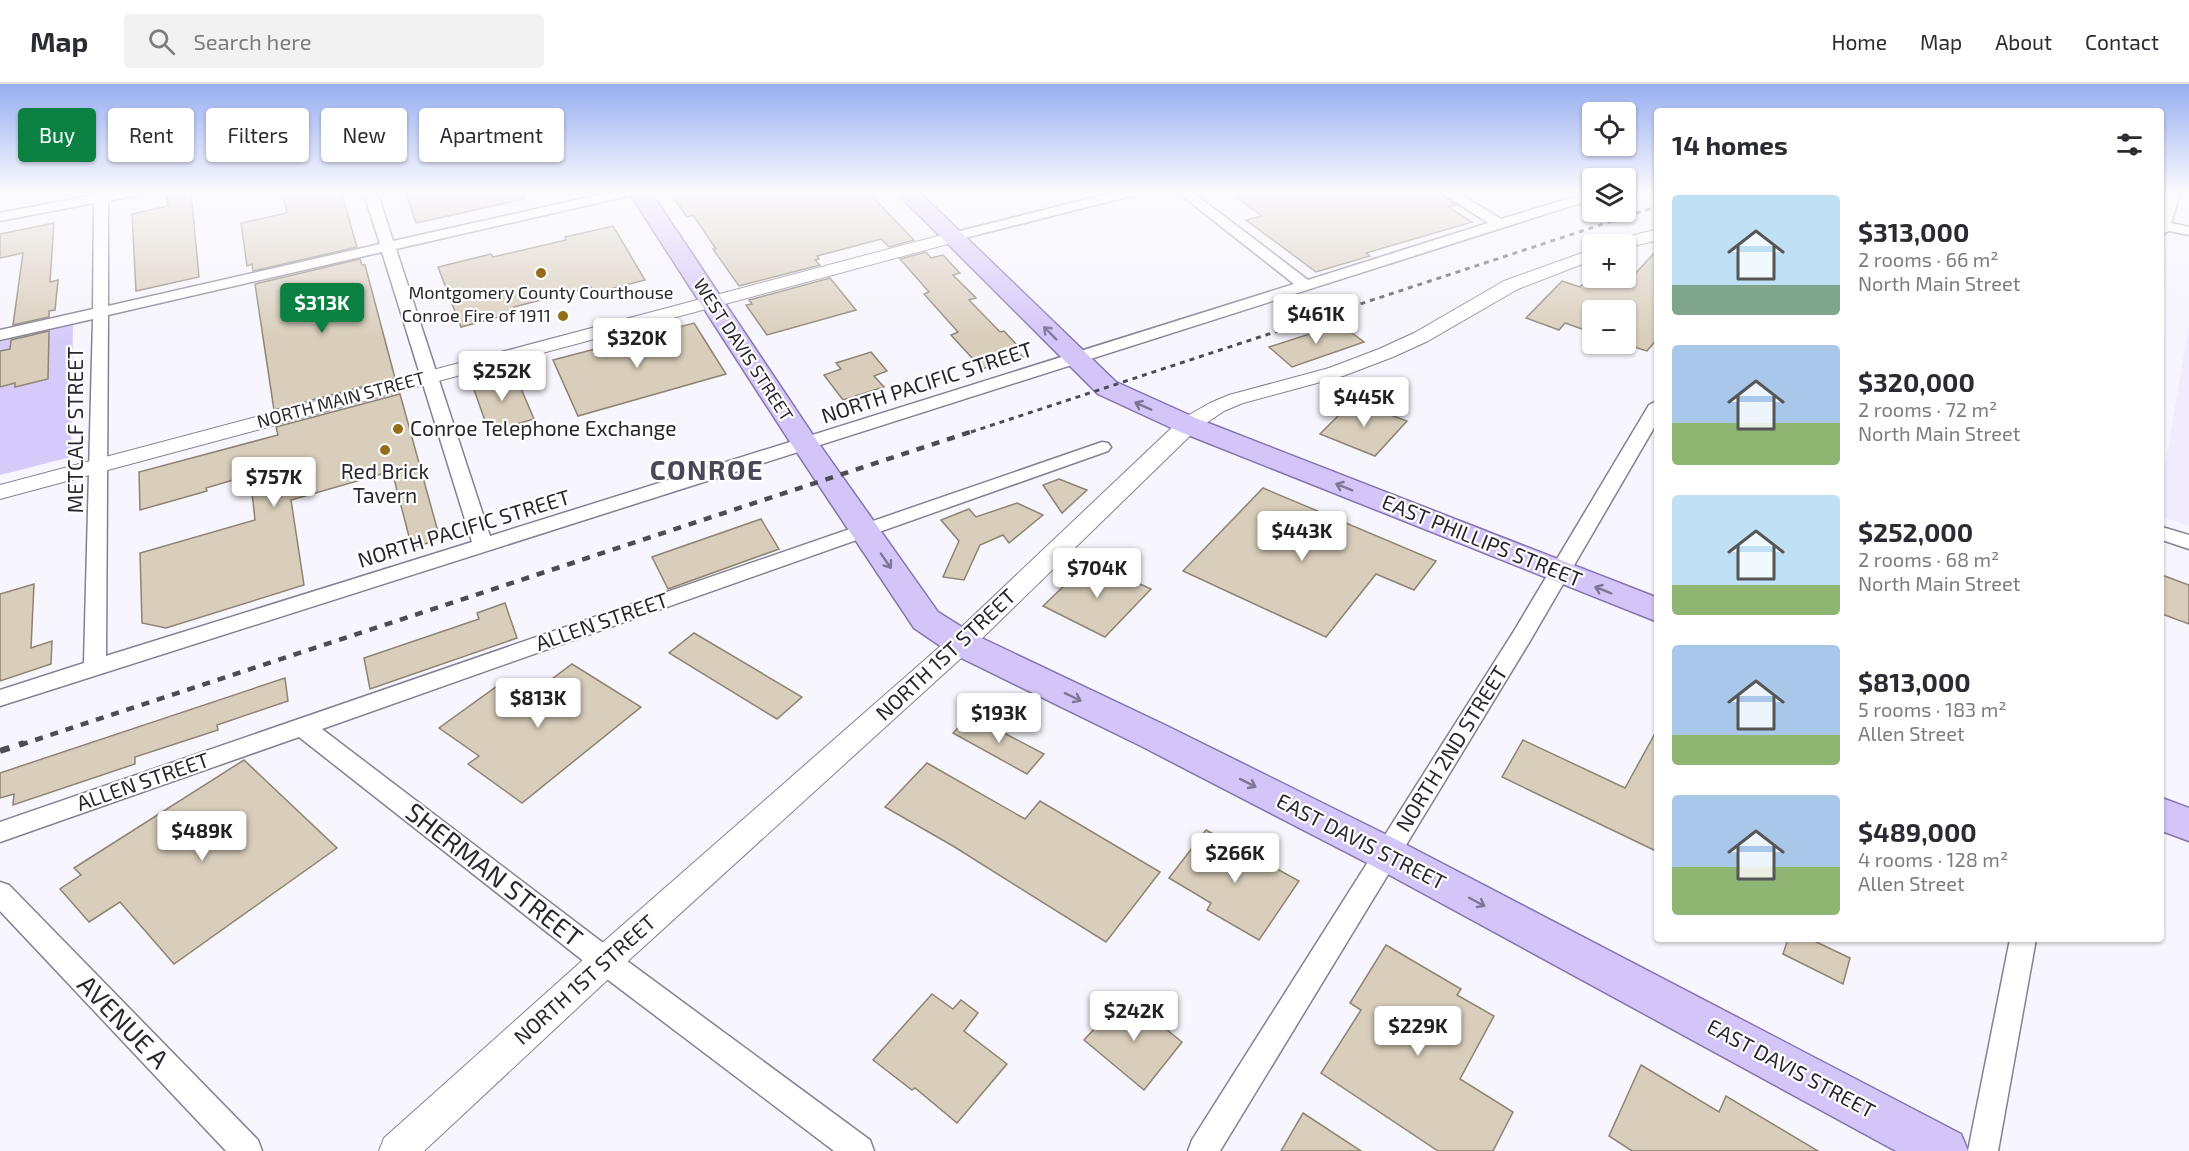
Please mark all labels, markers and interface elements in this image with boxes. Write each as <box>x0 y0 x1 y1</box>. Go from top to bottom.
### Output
search box <box>124 14 544 68</box>
text: Map <box>30 24 88 58</box>
icon: search <box>145 25 178 58</box>
text: Search here <box>193 28 312 54</box>
text: Home <box>1831 29 1887 54</box>
text: Map <box>1920 29 1962 54</box>
text: About <box>1995 29 2052 54</box>
text: Contact <box>2085 29 2159 54</box>
map controls <box>1582 102 1636 354</box>
button: locate <box>1582 102 1636 156</box>
chip: Buy <box>18 108 96 162</box>
chip: Rent <box>108 108 194 162</box>
chip: Filters <box>206 108 309 162</box>
chip: New <box>321 108 407 162</box>
chip: Apartment <box>419 108 564 162</box>
icon: filters <box>2113 128 2146 161</box>
text: 14 homes <box>1672 129 1788 160</box>
button: layers <box>1582 168 1636 222</box>
text: $313,000 <box>1858 216 1969 247</box>
icon: home <box>1720 219 1792 291</box>
button: + <box>1582 234 1636 288</box>
text: 2 rooms · 66 m² <box>1858 247 1999 271</box>
marker: Montgomery County Courthouse <box>534 266 548 280</box>
text: North Main Street <box>1858 271 2020 295</box>
street label: WEST DAVIS STREET <box>689 274 799 425</box>
place label: Montgomery County Courthouse <box>408 281 674 303</box>
pin: $313K <box>280 283 364 334</box>
text: $313K <box>294 290 350 314</box>
pin: $461K <box>1274 294 1358 345</box>
button: − <box>1582 300 1636 354</box>
text: $461K <box>1287 301 1345 325</box>
place label: Conroe Fire of 1911 <box>402 304 551 326</box>
marker: Conroe Fire of 1911 <box>556 309 570 323</box>
pin: $320K <box>595 318 679 369</box>
text: $320K <box>607 325 667 349</box>
one-way arrow <box>1042 326 1057 341</box>
street label: NORTH PACIFIC STREET <box>818 336 1035 428</box>
street label: METCALF STREET <box>62 347 87 513</box>
pin: $252K <box>460 351 544 402</box>
text: $252K <box>473 358 531 382</box>
street label: NORTH MAIN STREET <box>254 366 428 432</box>
text: $320,000 <box>1858 366 1975 397</box>
icon: home <box>1720 369 1792 441</box>
pin: $445K <box>1322 377 1406 428</box>
text: $445K <box>1334 384 1394 408</box>
text: 2 rooms · 72 m² <box>1858 397 1997 421</box>
one-way arrow <box>1135 400 1153 412</box>
place label: Conroe Telephone Exchange <box>410 415 677 440</box>
text: North Main Street <box>1858 421 2020 445</box>
marker: Conroe Telephone Exchange <box>391 422 405 436</box>
marker: Red Brick Tavern <box>378 443 392 457</box>
district label: CONROE <box>650 453 764 485</box>
pin: $757K <box>232 457 316 508</box>
place label: Red Brick Tavern <box>341 458 430 507</box>
text: $757K <box>246 464 302 488</box>
one-way arrow <box>1335 481 1354 492</box>
street label: NORTH PACIFIC STREET <box>354 483 573 572</box>
street label: EAST PHILLIPS STREET <box>1379 488 1586 591</box>
pin: $443K <box>1260 511 1344 562</box>
text: $252,000 <box>1858 516 1973 547</box>
text: $443K <box>1271 518 1333 542</box>
icon: home <box>1720 519 1792 591</box>
text: 2 rooms · 68 m² <box>1858 547 1999 571</box>
pin: $704K <box>1055 548 1139 599</box>
one-way arrow <box>880 553 892 569</box>
text: $704K <box>1067 555 1127 579</box>
text: North Main Street <box>1858 571 2020 595</box>
street label: NORTH 1ST STREET <box>870 583 1020 725</box>
one-way arrow <box>1595 583 1613 594</box>
street label: ALLEN STREET <box>532 586 671 655</box>
street label: NORTH 2ND STREET <box>1390 661 1512 836</box>
text: $813,000 <box>1858 666 1971 697</box>
icon: home <box>1720 669 1792 741</box>
pin: $813K <box>496 678 580 729</box>
text: $813K <box>510 685 566 709</box>
one-way arrow <box>1064 691 1082 703</box>
pin: $193K <box>957 693 1041 744</box>
text: 5 rooms · 183 m² <box>1858 697 2006 721</box>
text: $193K <box>971 700 1027 724</box>
text: Allen Street <box>1858 721 1965 745</box>
street label: ALLEN STREET <box>73 746 212 815</box>
one-way arrow <box>1238 778 1256 790</box>
street label: EAST DAVIS STREET <box>1273 787 1451 894</box>
street label: SHERMAN STREET <box>400 795 589 952</box>
pin: $489K <box>160 811 244 862</box>
text: $489,000 <box>1858 816 1977 847</box>
text: $489K <box>171 818 233 842</box>
icon: home <box>1720 819 1792 891</box>
pin: $266K <box>1193 833 1277 884</box>
text: $266K <box>1205 840 1265 864</box>
text: 4 rooms · 128 m² <box>1858 847 2008 871</box>
text: Allen Street <box>1858 871 1965 895</box>
one-way arrow <box>1467 897 1485 908</box>
street label: NORTH 1ST STREET <box>508 909 660 1049</box>
street label: AVENUE A <box>72 968 176 1074</box>
pin: $242K <box>1092 991 1176 1042</box>
text: $242K <box>1104 998 1164 1022</box>
pin: $229K <box>1376 1006 1460 1057</box>
text: $229K <box>1388 1013 1448 1037</box>
street label: EAST DAVIS STREET <box>1703 1013 1880 1123</box>

